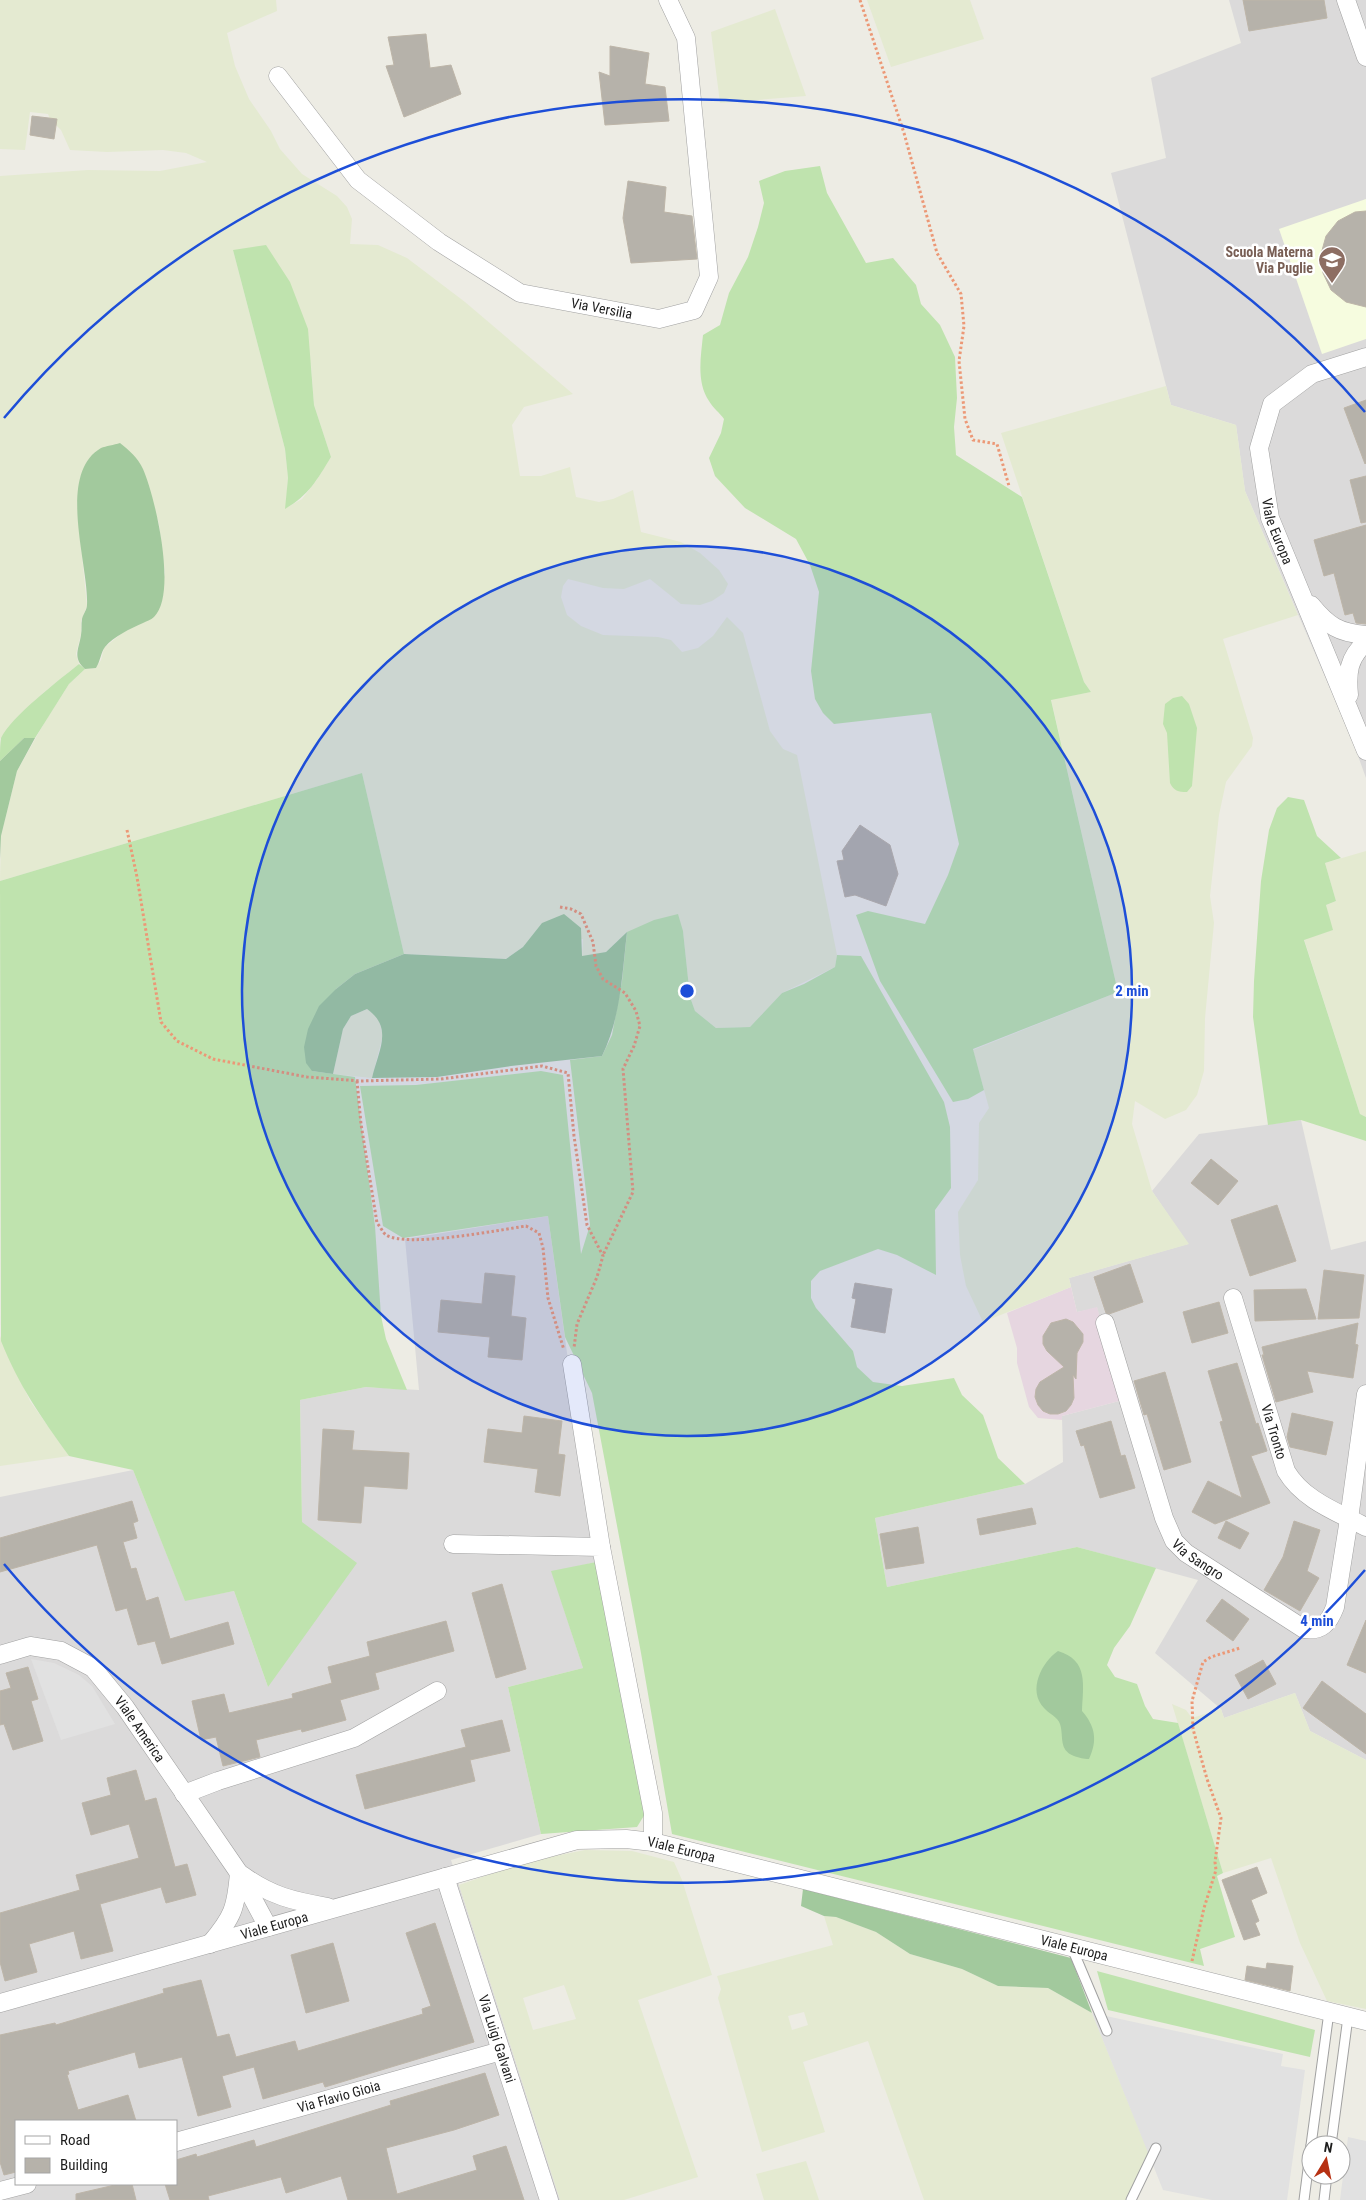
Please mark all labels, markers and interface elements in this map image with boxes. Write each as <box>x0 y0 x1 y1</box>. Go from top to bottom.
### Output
place label: Scuola Materna Via Puglie <box>1225 244 1313 276</box>
school or university icon: Scuola Materna Via Puglie <box>1317 245 1347 284</box>
street label: Via Versilia <box>570 295 634 322</box>
street label: Viale Europa <box>1259 497 1296 567</box>
centre of rings <box>678 982 696 1000</box>
text: 2 min <box>1115 982 1149 1000</box>
street label: Via Tronto <box>1258 1402 1290 1461</box>
street label: Via Sangro <box>1169 1536 1227 1583</box>
text: 4 min <box>1300 1612 1334 1630</box>
street label: Viale America <box>111 1693 168 1765</box>
street label: Viale Europa <box>647 1833 717 1865</box>
street label: Viale Europa <box>239 1908 310 1943</box>
street label: Viale Europa <box>1039 1932 1110 1964</box>
street label: Via Luigi Galvani <box>475 1993 519 2085</box>
street label: Via Flavio Gioia <box>295 2077 382 2116</box>
legend <box>15 2120 178 2185</box>
text: Road <box>60 2131 90 2149</box>
north arrow <box>1301 2135 1351 2185</box>
text: N <box>1323 2139 1334 2156</box>
text: Building <box>60 2156 108 2174</box>

